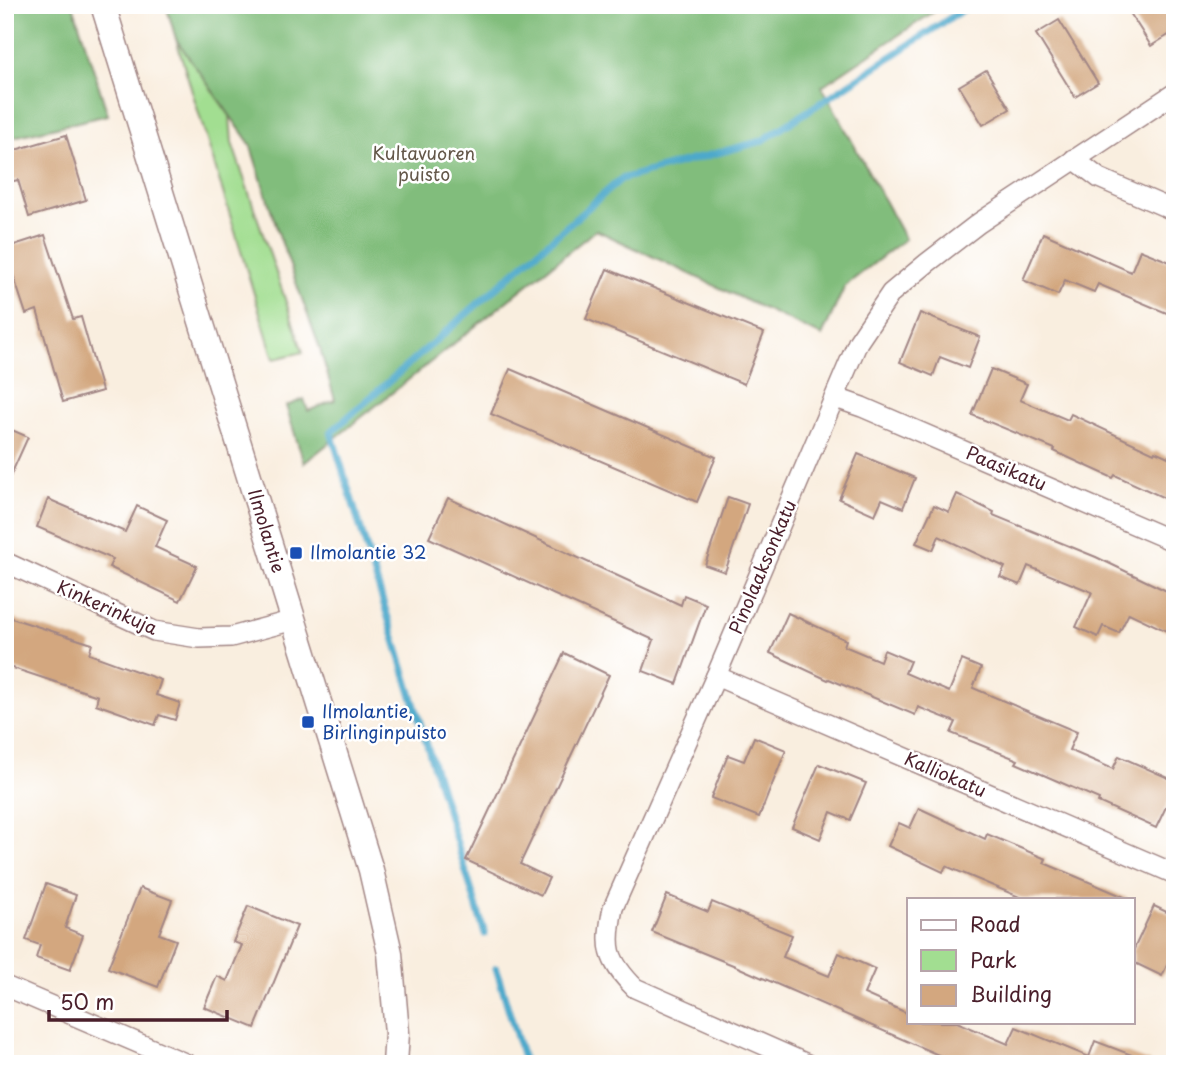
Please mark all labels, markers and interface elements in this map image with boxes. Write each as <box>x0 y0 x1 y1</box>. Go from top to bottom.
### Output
park label: Kultavuoren puisto <box>372 139 476 187</box>
street label: Paasikatu <box>962 439 1051 497</box>
street label: Ilmolantie <box>242 485 293 576</box>
street label: Pinolaaksonkatu <box>721 495 802 638</box>
place label: Ilmolantie 32 <box>310 538 426 565</box>
marker: Ilmolantie 32 <box>288 545 304 561</box>
street label: Kinkerinkuja <box>53 572 163 641</box>
place label: Ilmolantie, Birlinginpuisto <box>322 697 447 745</box>
marker: Ilmolantie, Birlinginpuisto <box>300 714 316 730</box>
street label: Kalliokatu <box>900 744 991 803</box>
legend <box>907 898 1134 1024</box>
text: Road <box>970 907 1021 939</box>
text: Park <box>970 943 1017 975</box>
text: Building <box>970 977 1052 1009</box>
scale bar <box>49 978 228 1022</box>
text: 50 m <box>60 985 114 1017</box>

